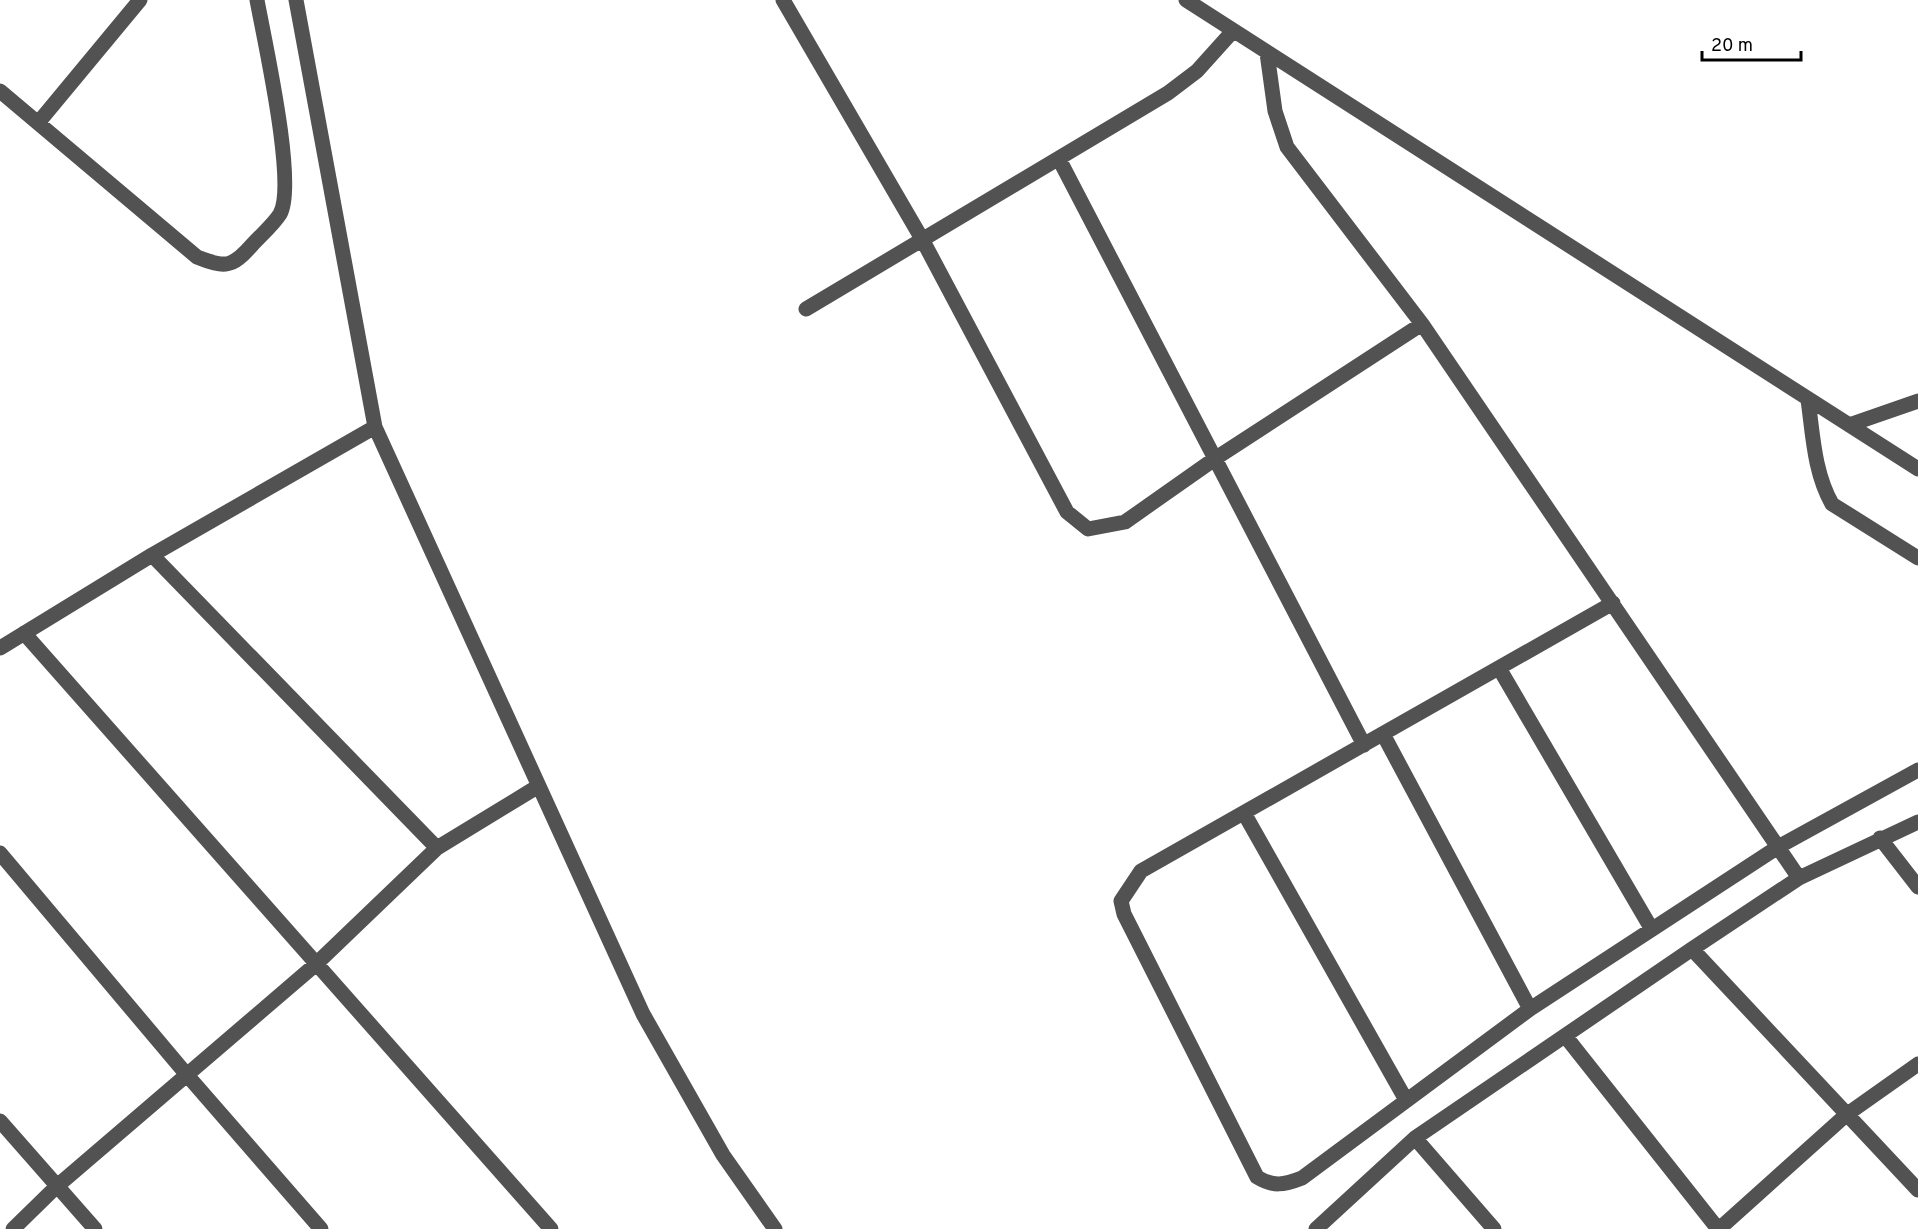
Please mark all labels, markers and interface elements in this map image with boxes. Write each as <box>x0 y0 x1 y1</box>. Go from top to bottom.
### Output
scale bar <box>1702 24 1801 62</box>
text: 20 m <box>1711 35 1753 58</box>

